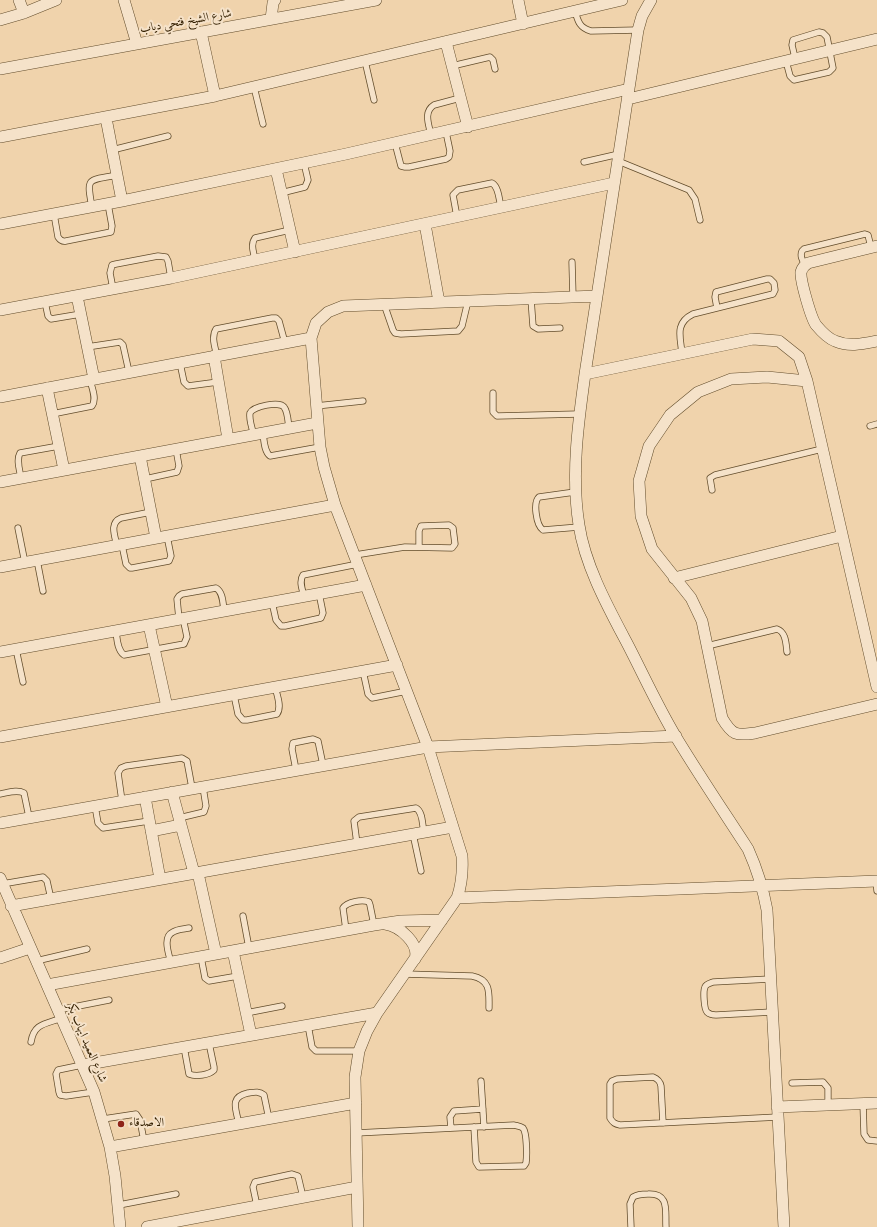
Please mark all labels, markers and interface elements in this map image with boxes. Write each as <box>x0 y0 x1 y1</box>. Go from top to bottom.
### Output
street label: شارع الشيخ فتحي دياب <box>139 7 233 37</box>
street label: شارع العميد ايهاب بكر <box>63 1001 109 1085</box>
place label: الاصدقاء <box>129 1117 164 1131</box>
marker: الاصدقاء <box>116 1119 126 1129</box>

